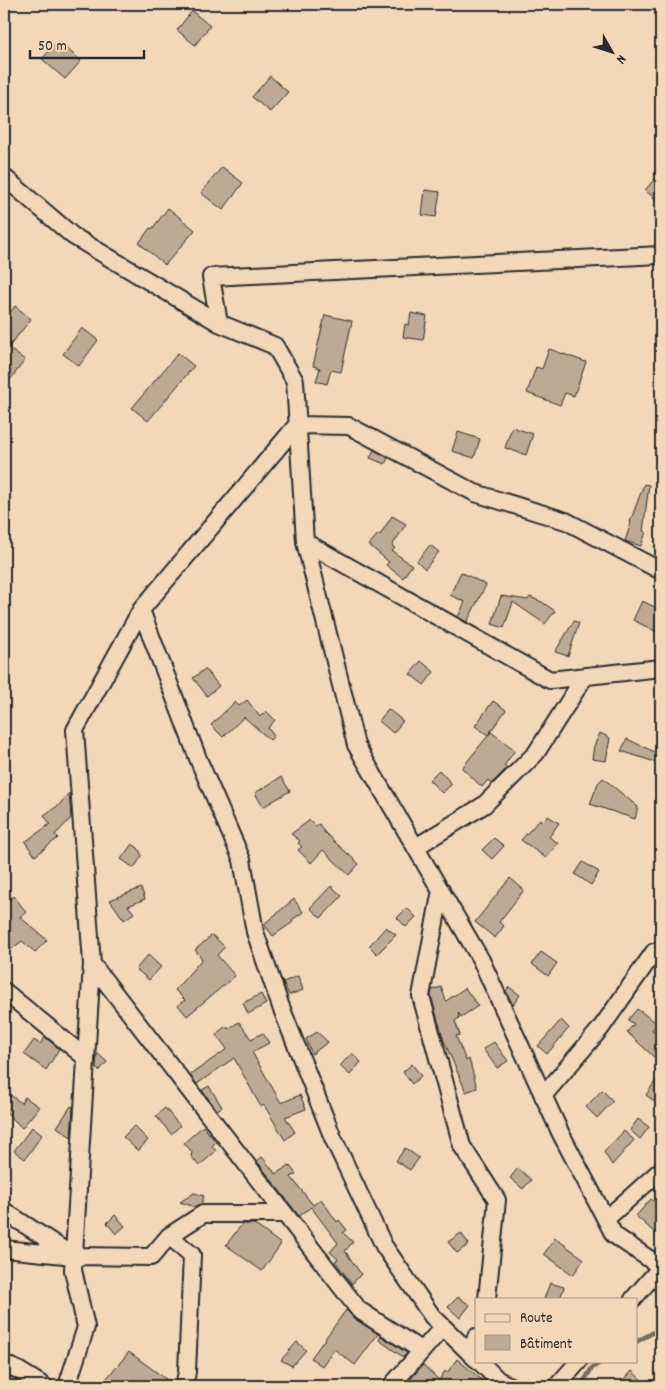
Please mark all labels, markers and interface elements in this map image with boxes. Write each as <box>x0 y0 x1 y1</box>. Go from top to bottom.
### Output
scale bar <box>30 28 144 60</box>
north arrow <box>588 28 638 78</box>
text: 50 m <box>38 36 67 58</box>
text: N <box>611 50 630 68</box>
legend <box>475 1298 638 1362</box>
text: Route <box>520 1308 553 1330</box>
text: Bâtiment <box>520 1334 573 1356</box>

